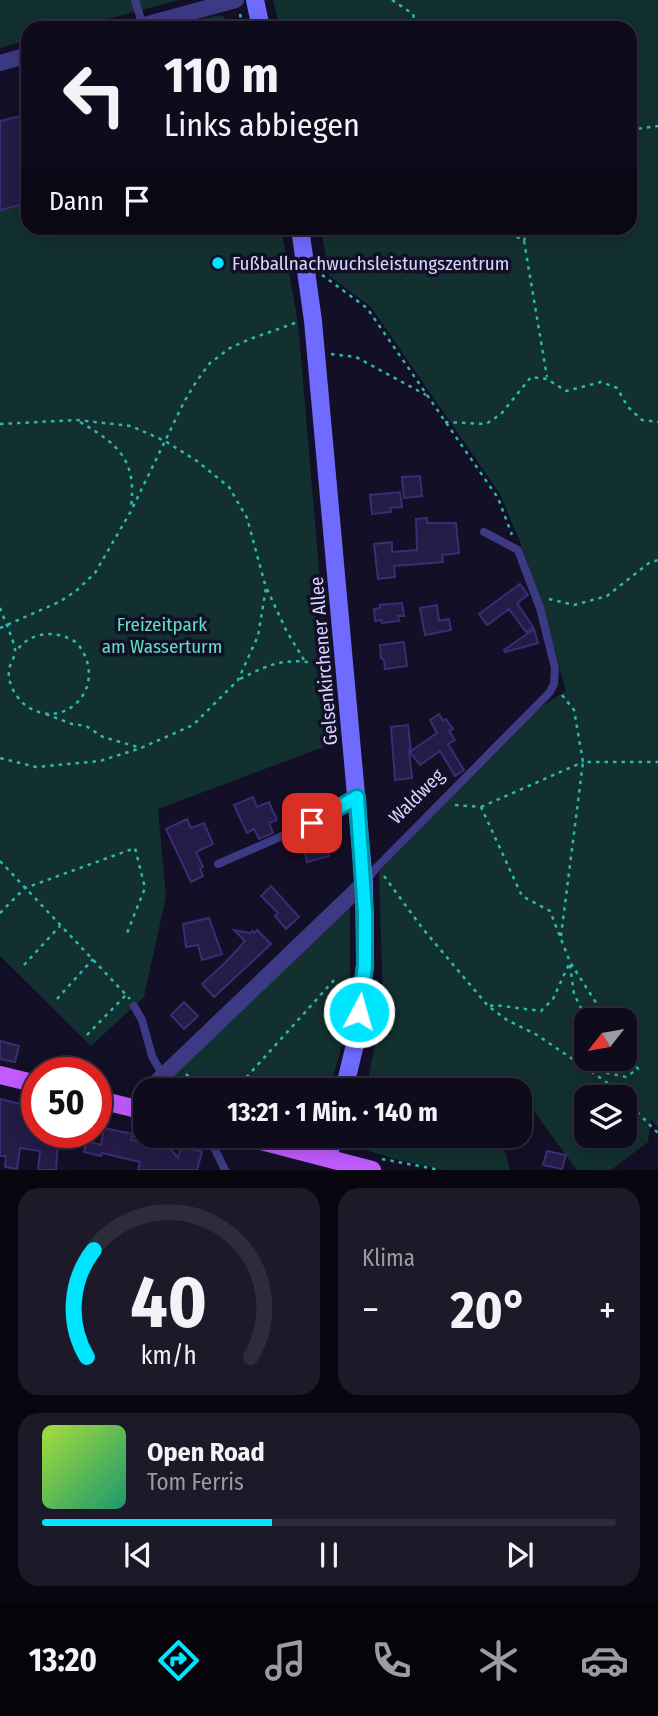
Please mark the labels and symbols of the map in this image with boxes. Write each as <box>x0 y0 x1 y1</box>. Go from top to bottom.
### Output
place label: Fußballnachwuchsleistungszentrum <box>232 252 509 275</box>
marker: Fußballnachwuchsleistungszentrum <box>210 255 226 271</box>
street label: Gelsenkirchener Allee <box>305 576 342 746</box>
park label: Freizeitpark am Wasserturm <box>102 613 222 658</box>
street label: Waldweg <box>384 764 449 829</box>
pin <box>282 793 342 853</box>
position arrow <box>322 975 396 1049</box>
north arrow <box>574 1008 637 1071</box>
speed limit sign: 50 <box>21 1057 112 1148</box>

